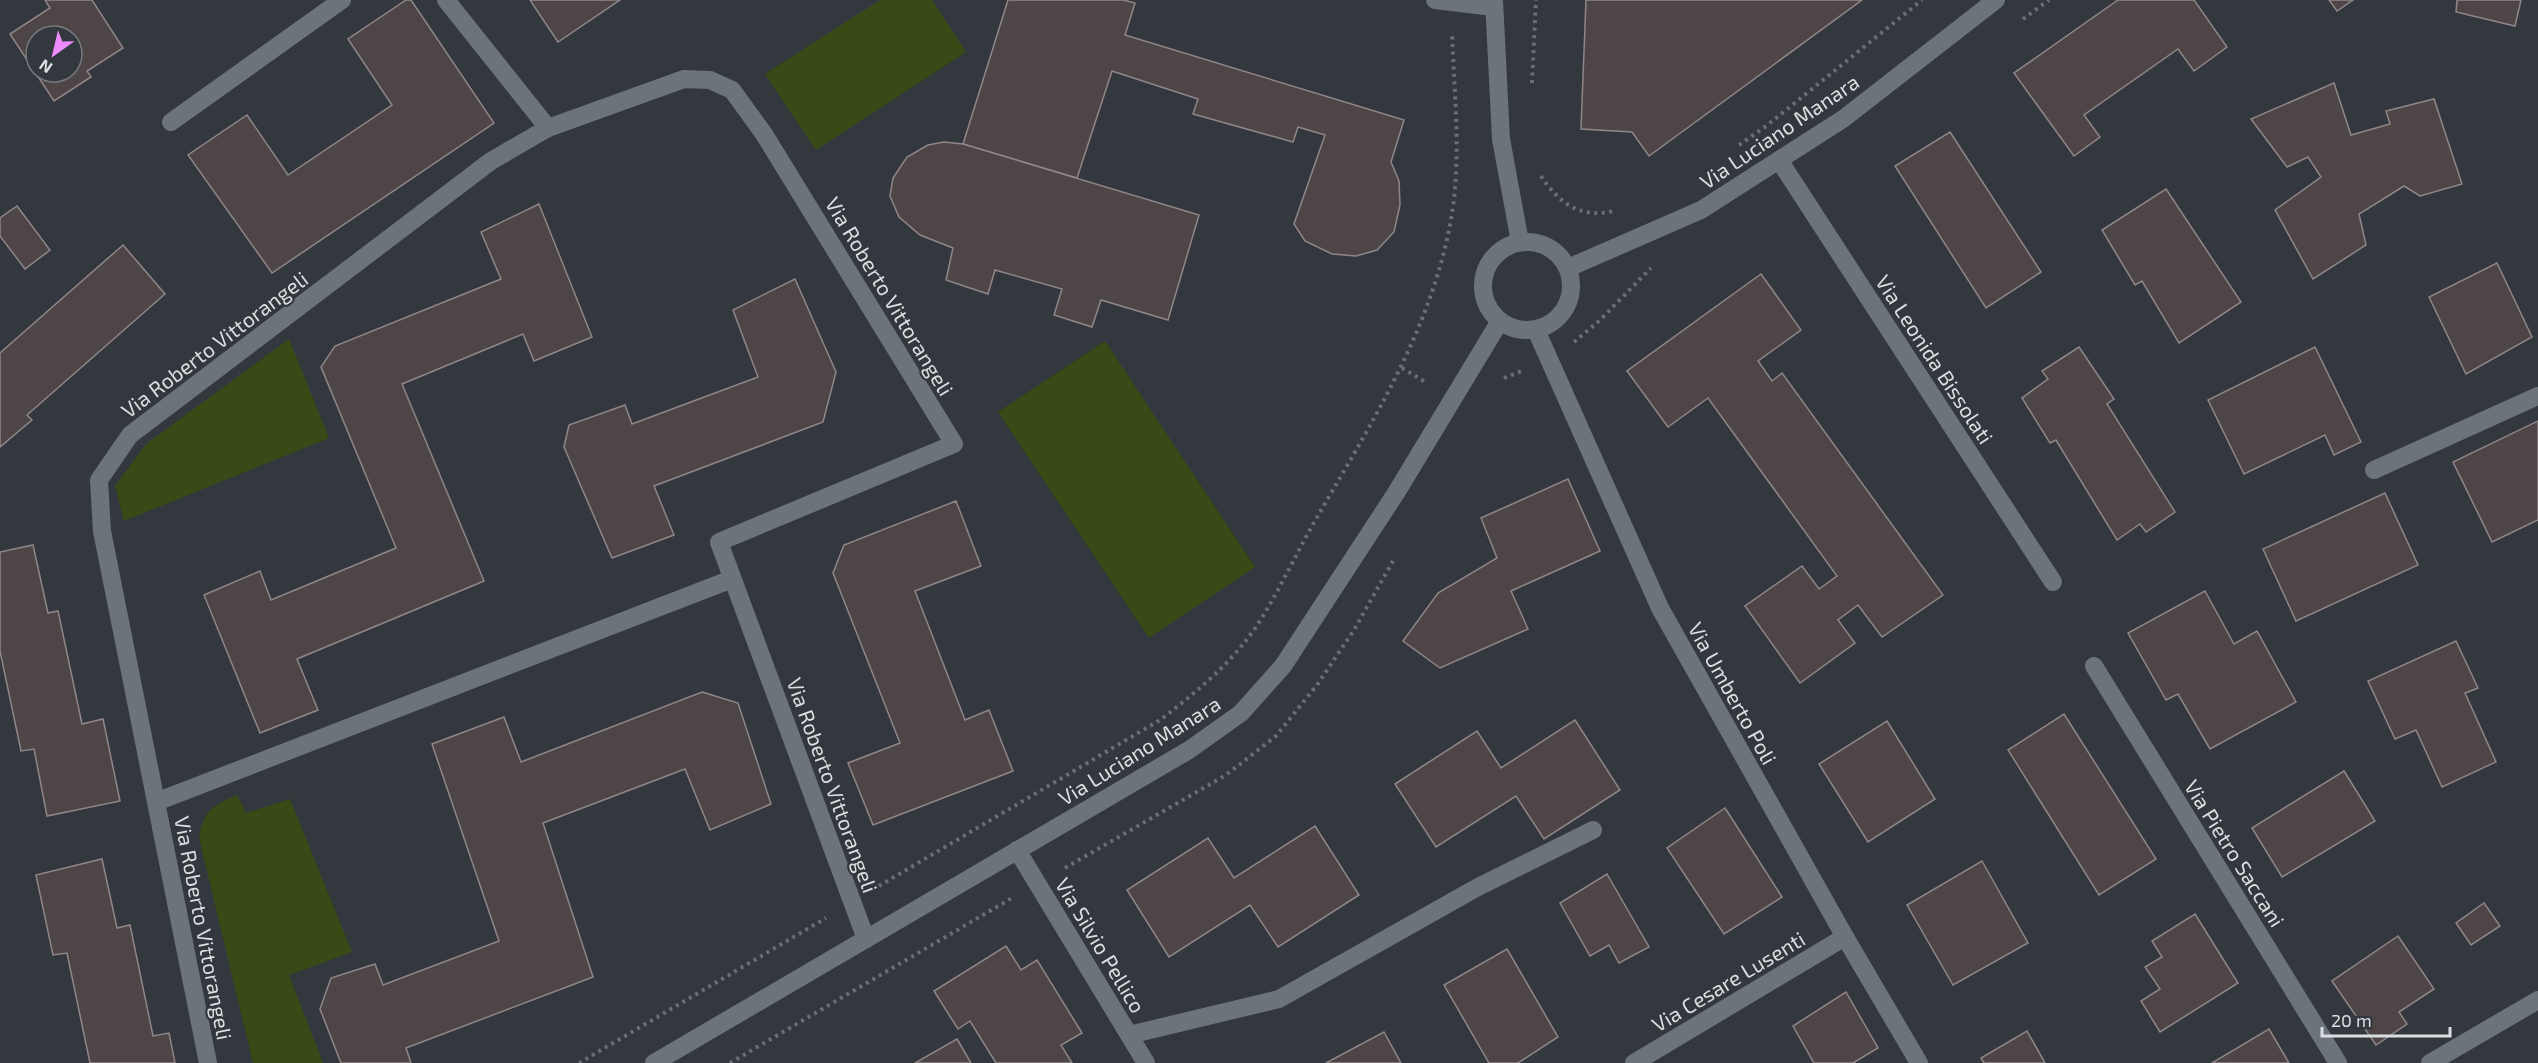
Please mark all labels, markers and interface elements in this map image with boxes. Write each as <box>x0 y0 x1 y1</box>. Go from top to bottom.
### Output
north arrow <box>24 24 84 84</box>
text: N <box>35 56 55 78</box>
street label: Via Luciano Manara <box>1695 69 1863 193</box>
street label: Via Roberto Vittorangeli <box>821 192 959 400</box>
street label: Via Roberto Vittorangeli <box>116 266 312 422</box>
street label: Via Leonida Bissolati <box>1871 270 1999 448</box>
street label: Via Umberto Poli <box>1684 618 1782 768</box>
street label: Via Roberto Vittorangeli <box>782 674 884 896</box>
street label: Via Luciano Manara <box>1053 690 1225 810</box>
street label: Via Pietro Saccani <box>2180 775 2290 931</box>
street label: Via Roberto Vittorangeli <box>170 814 238 1042</box>
street label: Via Silvio Pellico <box>1051 873 1151 1017</box>
street label: Via Cesare Lusenti <box>1647 926 1809 1036</box>
scale bar <box>2322 1000 2450 1038</box>
text: 20 m <box>2331 1009 2372 1031</box>

